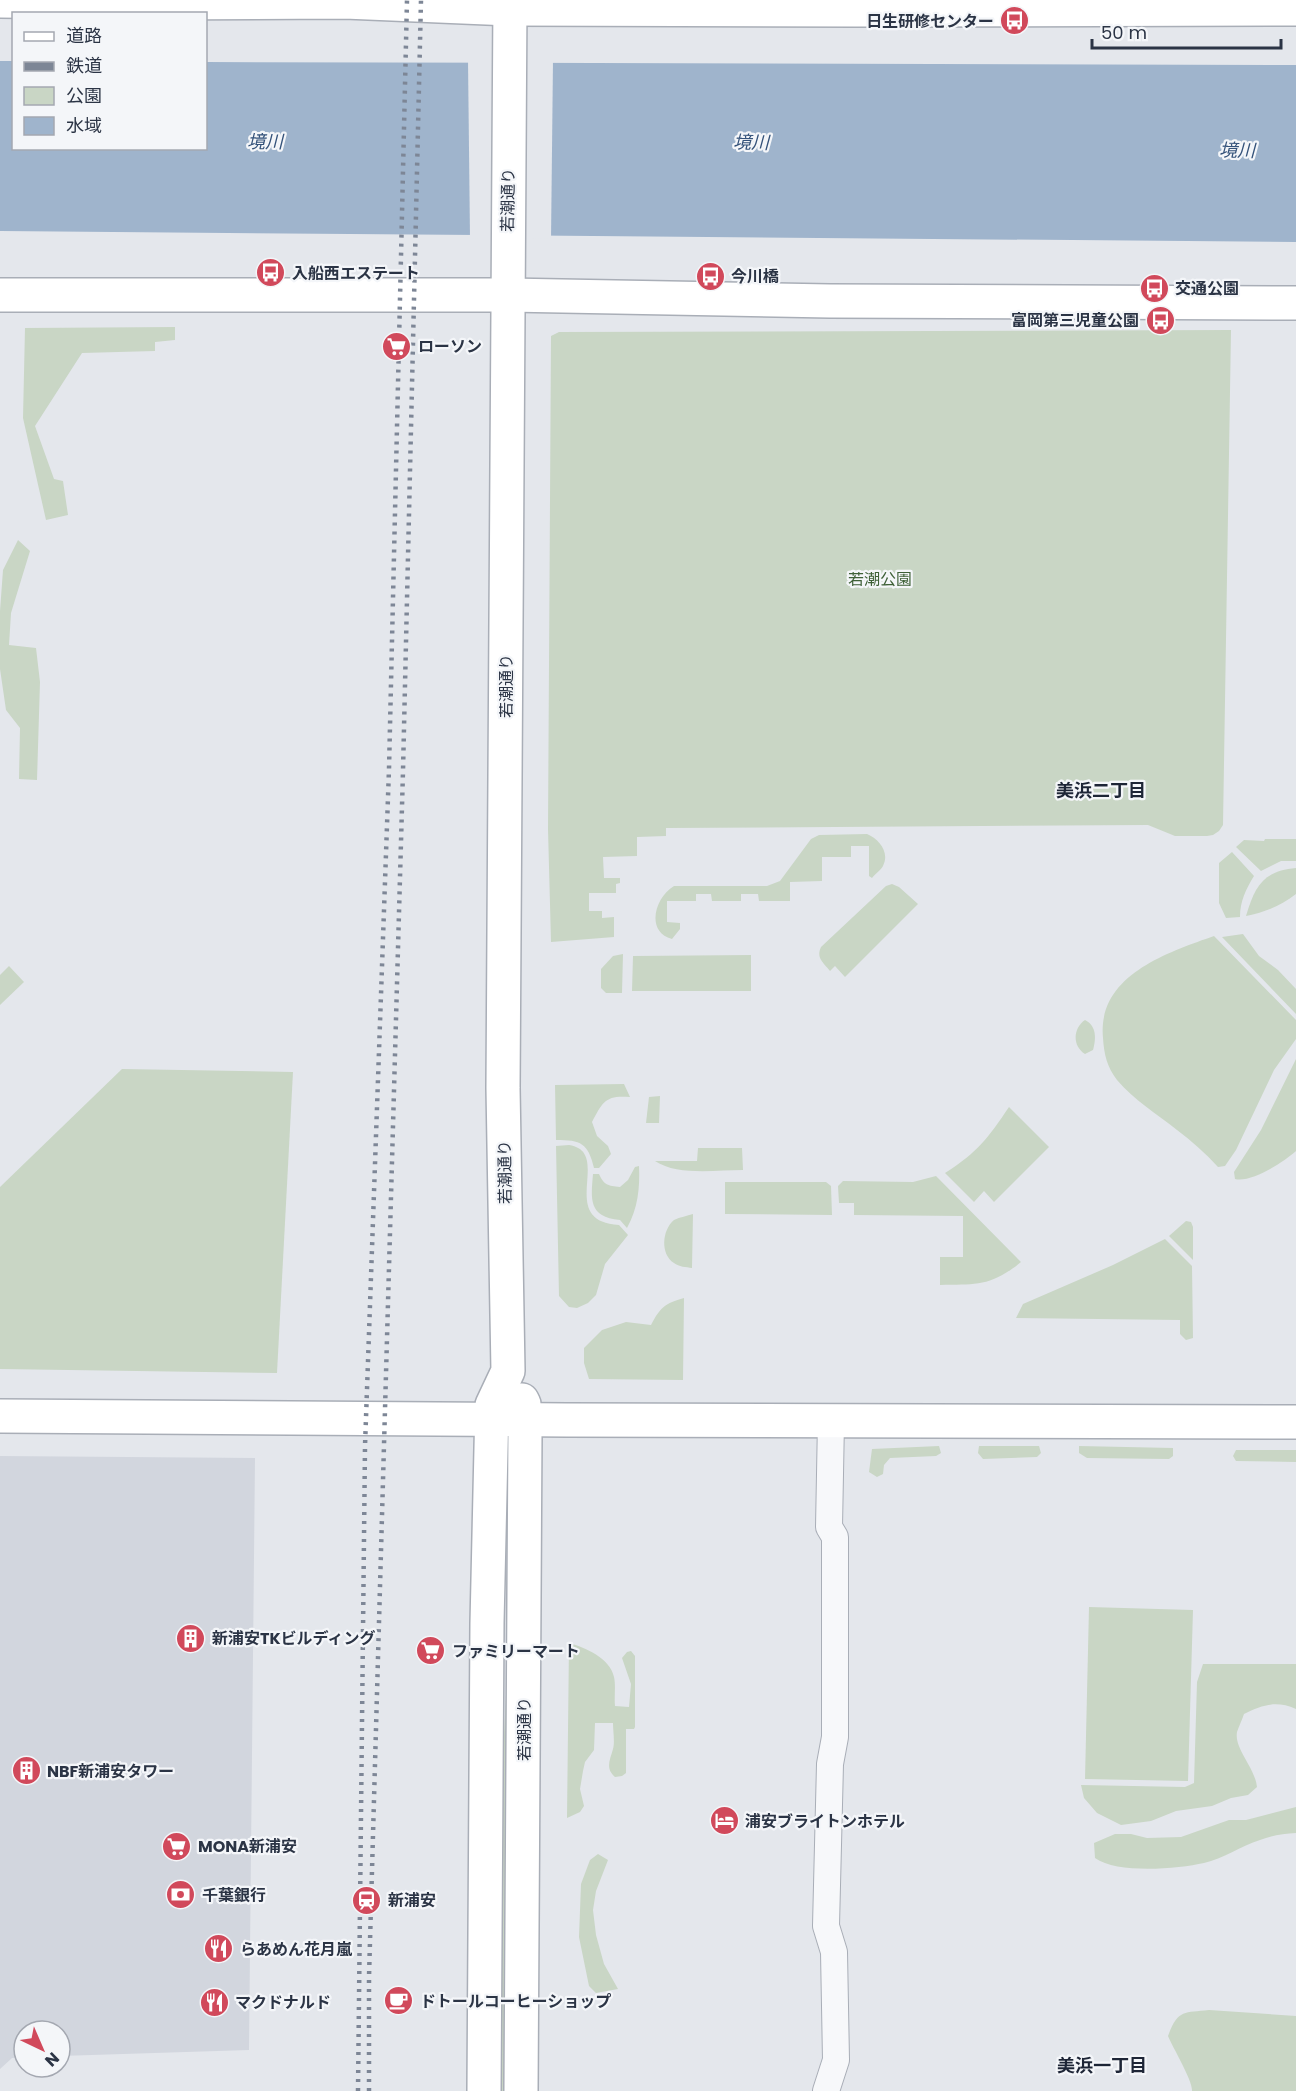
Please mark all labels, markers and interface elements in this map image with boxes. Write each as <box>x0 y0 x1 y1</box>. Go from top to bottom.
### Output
bus stop icon: 日生研修センター <box>999 5 1031 37</box>
place label: 日生研修センター <box>866 10 994 33</box>
legend <box>12 12 207 150</box>
scale bar <box>1092 12 1281 50</box>
text: 50 m <box>1101 20 1147 45</box>
text: 道路 <box>66 23 102 48</box>
text: 鉄道 <box>66 53 102 78</box>
text: 公園 <box>66 83 102 108</box>
text: 水域 <box>66 113 102 138</box>
water label: 境川 <box>247 129 285 154</box>
water label: 境川 <box>733 129 771 155</box>
water label: 境川 <box>1219 137 1257 163</box>
street label: 若潮通り <box>496 168 520 232</box>
bus stop icon: 入船西エステート <box>255 257 287 289</box>
bus stop icon: 今川橋 <box>694 260 726 292</box>
place label: 入船西エステート <box>292 262 420 285</box>
place label: 今川橋 <box>731 265 779 288</box>
bus stop icon: 交通公園 <box>1138 272 1170 304</box>
place label: 交通公園 <box>1175 277 1239 300</box>
bus stop icon: 富岡第三児童公園 <box>1144 304 1176 336</box>
place label: 富岡第三児童公園 <box>1011 309 1139 332</box>
supermarket icon: ローソン <box>381 330 413 362</box>
place label: ローソン <box>418 335 482 358</box>
park label: 若潮公園 <box>848 568 912 591</box>
street label: 若潮通り <box>495 654 518 718</box>
district label: 美浜二丁目 <box>1056 778 1146 803</box>
street label: 若潮通り <box>493 1140 517 1204</box>
building icon: 新浦安TKビルディング <box>175 1622 207 1654</box>
place label: 新浦安TKビルディング <box>212 1627 376 1650</box>
supermarket icon: ファミリーマート <box>415 1635 447 1667</box>
place label: ファミリーマート <box>452 1640 580 1663</box>
street label: 若潮通り <box>513 1697 536 1761</box>
building icon: NBF新浦安タワー <box>10 1755 42 1787</box>
place label: NBF新浦安タワー <box>47 1760 174 1783</box>
hotel icon: 浦安ブライトンホテル <box>708 1805 740 1837</box>
place label: 浦安ブライトンホテル <box>745 1810 905 1833</box>
supermarket icon: MONA新浦安 <box>161 1830 193 1862</box>
place label: MONA新浦安 <box>198 1835 297 1858</box>
bank icon: 千葉銀行 <box>165 1879 197 1911</box>
place label: 千葉銀行 <box>202 1884 266 1907</box>
station icon: 新浦安 <box>351 1884 383 1916</box>
place label: 新浦安 <box>388 1889 436 1912</box>
restaurant icon: らあめん花月嵐 <box>203 1933 235 1965</box>
place label: らあめん花月嵐 <box>240 1938 353 1961</box>
cafe icon: ドトールコーヒーショップ <box>383 1985 415 2017</box>
restaurant icon: マクドナルド <box>198 1986 230 2018</box>
place label: ドトールコーヒーショップ <box>420 1990 611 2013</box>
place label: マクドナルド <box>235 1991 331 2014</box>
north arrow <box>12 2019 72 2079</box>
text: N <box>40 2047 64 2072</box>
district label: 美浜一丁目 <box>1057 2053 1147 2078</box>

